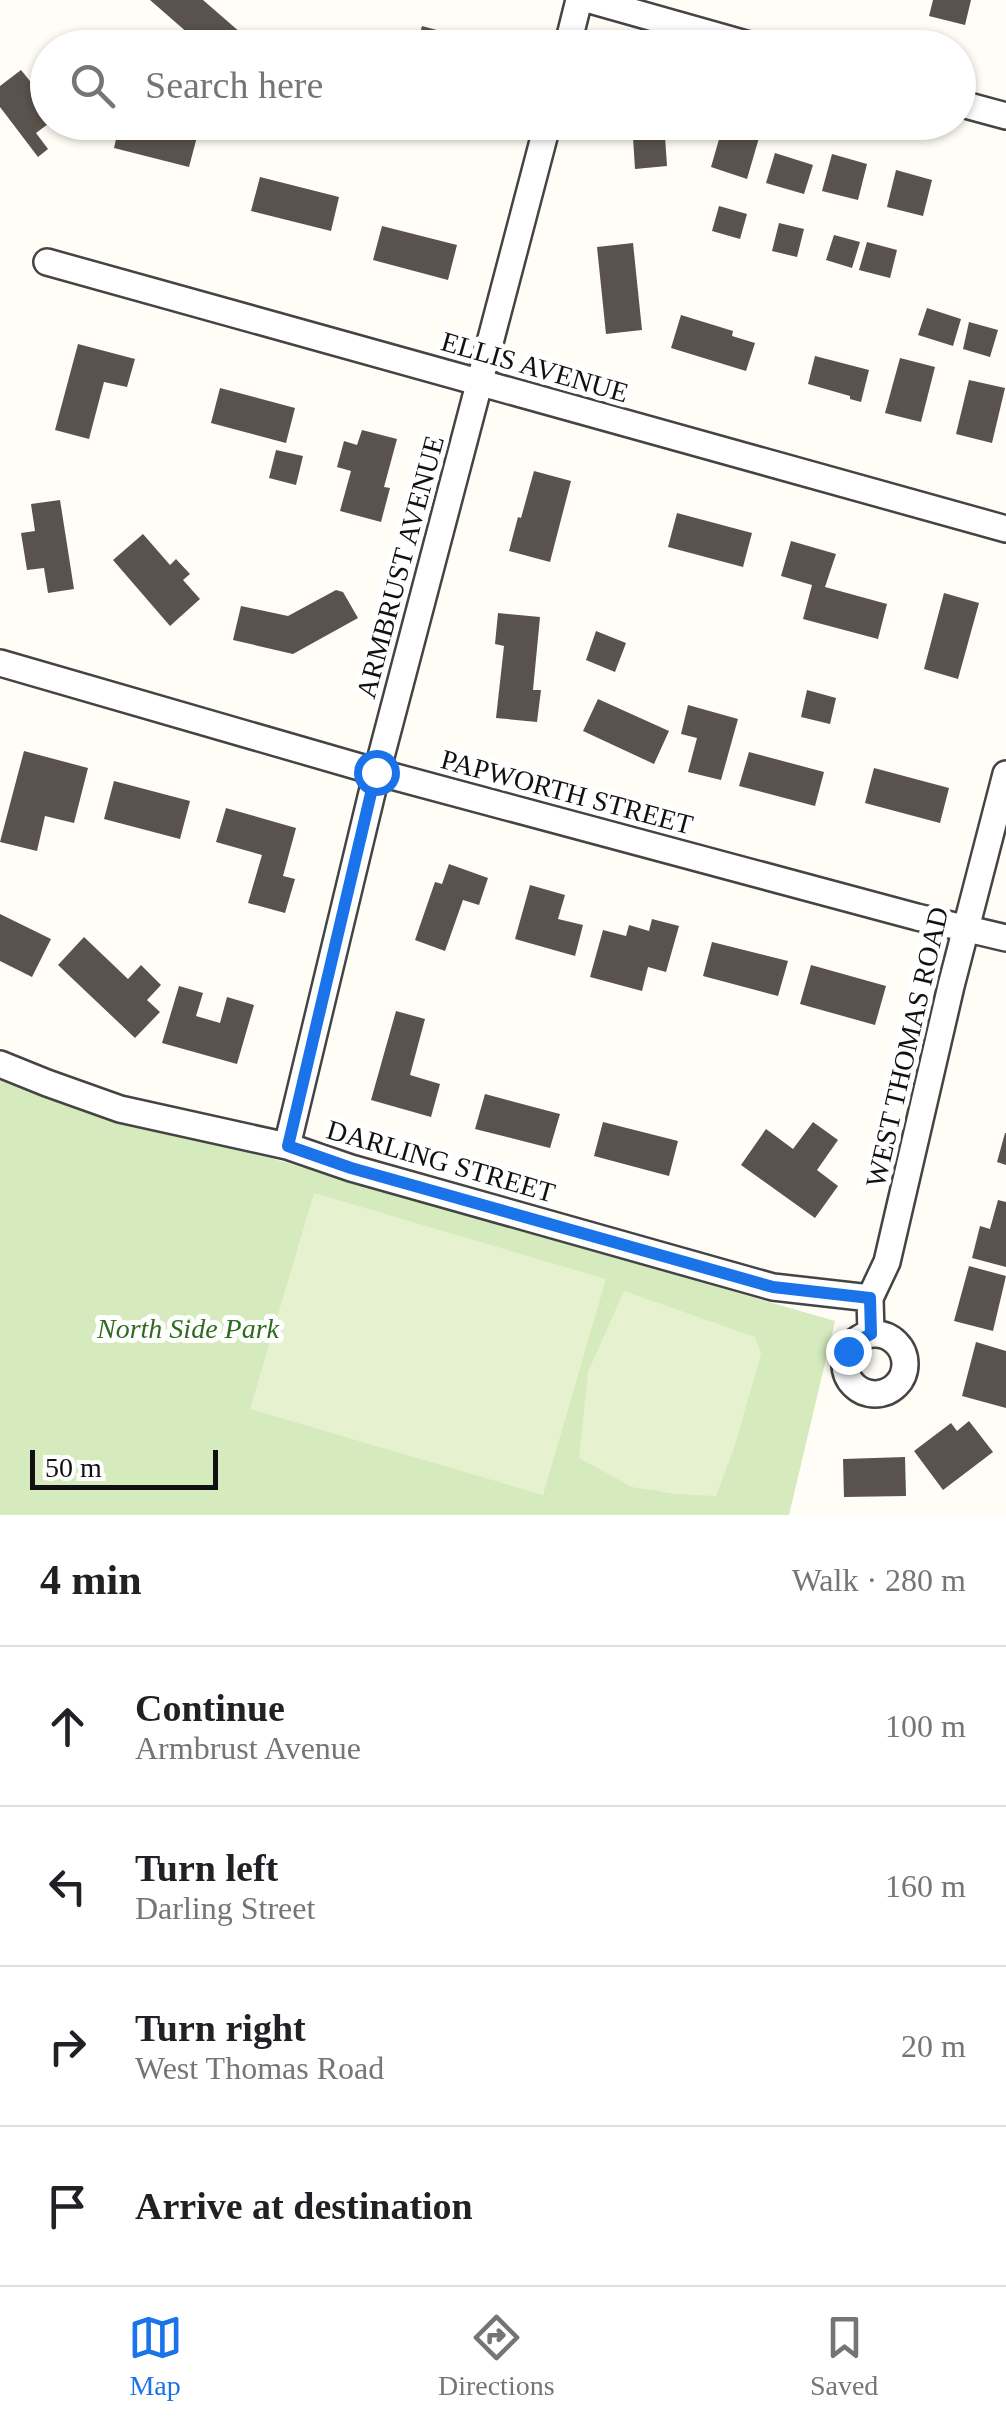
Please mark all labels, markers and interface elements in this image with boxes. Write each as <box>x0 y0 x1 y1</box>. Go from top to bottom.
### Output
search box <box>30 30 976 140</box>
icon: search <box>65 58 120 113</box>
text: Search here <box>145 64 323 106</box>
street label: ELLIS AVENUE <box>438 325 632 409</box>
street label: ARMBRUST AVENUE <box>350 432 450 702</box>
street label: PAPWORTH STREET <box>438 743 696 841</box>
route start <box>354 750 400 796</box>
street label: WEST THOMAS ROAD <box>860 904 954 1190</box>
street label: DARLING STREET <box>323 1114 559 1208</box>
park label: North Side Park <box>96 1313 280 1344</box>
route end <box>826 1329 872 1375</box>
scale bar <box>30 1445 218 1490</box>
text: 50 m <box>45 1452 102 1483</box>
text: 4 min <box>40 1557 142 1603</box>
text: Walk · 280 m <box>792 1562 966 1598</box>
text: Continue <box>135 1687 285 1729</box>
icon: ahead <box>40 1699 95 1754</box>
text: 100 m <box>885 1708 966 1744</box>
text: Armbrust Avenue <box>135 1730 361 1766</box>
text: Turn left <box>135 1847 278 1889</box>
icon: left <box>40 1859 95 1914</box>
text: 160 m <box>885 1868 966 1904</box>
text: Darling Street <box>135 1890 315 1926</box>
text: Turn right <box>135 2007 306 2049</box>
icon: right <box>40 2019 95 2074</box>
text: 20 m <box>901 2028 966 2064</box>
text: West Thomas Road <box>135 2050 384 2086</box>
icon: arrive <box>40 2179 95 2234</box>
text: Arrive at destination <box>135 2185 473 2227</box>
tab: Map <box>128 2310 183 2402</box>
tab: Directions <box>438 2310 555 2402</box>
tab: Saved <box>810 2310 878 2402</box>

